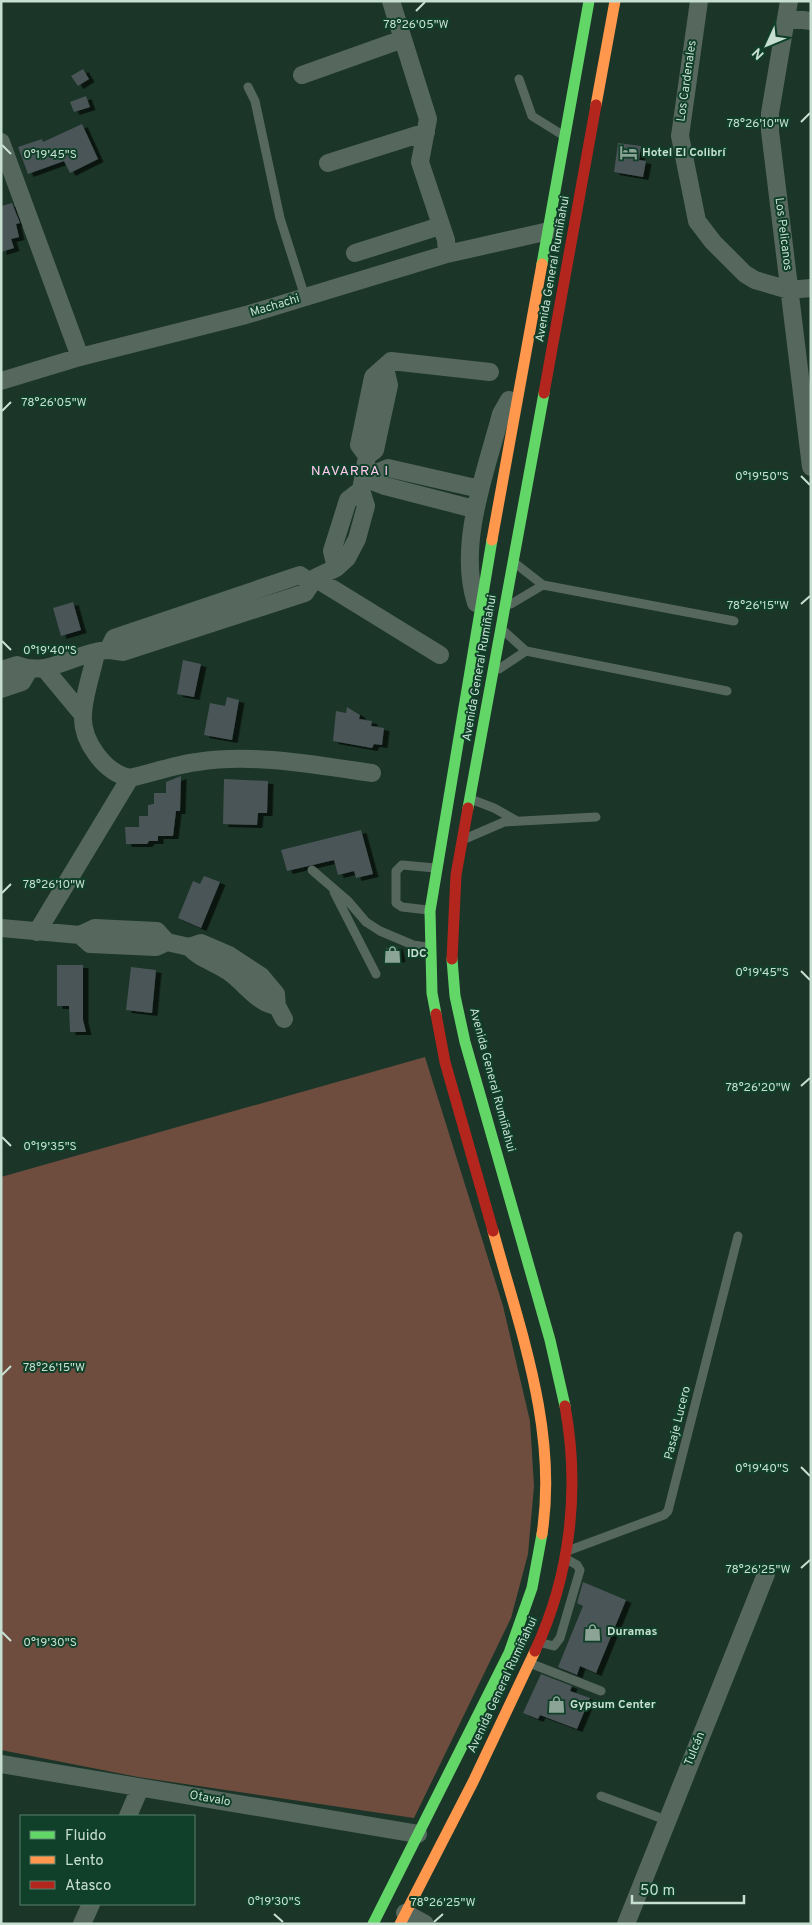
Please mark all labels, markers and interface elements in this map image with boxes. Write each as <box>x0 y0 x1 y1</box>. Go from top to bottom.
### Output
text: 78°26'05"W <box>383 17 449 33</box>
north arrow <box>742 20 792 70</box>
street label: Los Cardenales <box>673 39 701 123</box>
text: N <box>749 43 768 63</box>
text: 78°26'10"W <box>727 116 789 132</box>
hotel icon: Hotel El Colibrí <box>618 143 638 163</box>
place label: Hotel El Colibrí <box>642 145 727 161</box>
text: 0°19'45"S <box>23 147 77 163</box>
street label: Avenida General Rumiñahui <box>532 195 574 343</box>
street label: Los Pelicanos <box>771 197 795 271</box>
street label: Machachi <box>248 291 302 321</box>
text: 78°26'05"W <box>21 395 87 411</box>
district label: NAVARRA I <box>311 463 389 480</box>
text: 0°19'50"S <box>735 469 789 485</box>
street label: Avenida General Rumiñahui <box>459 594 501 742</box>
text: 78°26'15"W <box>727 598 789 614</box>
text: 0°19'40"S <box>23 643 77 659</box>
text: 78°26'10"W <box>23 877 85 893</box>
shop icon: IDC <box>383 944 403 964</box>
place label: IDC <box>407 946 427 962</box>
text: 0°19'45"S <box>735 965 789 981</box>
street label: Avenida General Rumiñahui <box>465 1006 519 1154</box>
text: 78°26'20"W <box>725 1080 791 1096</box>
text: 0°19'35"S <box>23 1139 77 1155</box>
text: 78°26'15"W <box>23 1360 85 1376</box>
street label: Pasaje Lucero <box>661 1384 695 1461</box>
text: 0°19'40"S <box>735 1461 789 1477</box>
text: 78°26'25"W <box>726 1562 790 1578</box>
street label: Avenida General Rumiñahui <box>464 1614 542 1756</box>
shop icon: Duramas <box>583 1622 603 1642</box>
place label: Duramas <box>607 1624 657 1640</box>
text: 0°19'30"S <box>23 1635 77 1651</box>
shop icon: Gypsum Center <box>546 1695 566 1715</box>
place label: Gypsum Center <box>570 1697 656 1713</box>
street label: Tulcán <box>681 1730 709 1768</box>
street label: Otavalo <box>188 1788 232 1811</box>
legend <box>20 1815 195 1905</box>
text: Fluido <box>65 1827 106 1846</box>
text: Lento <box>65 1852 104 1871</box>
scale bar <box>632 1872 744 1904</box>
text: Atasco <box>65 1877 111 1896</box>
text: 50 m <box>640 1882 675 1901</box>
text: 0°19'30"S <box>247 1894 301 1910</box>
text: 78°26'25"W <box>411 1895 475 1911</box>

